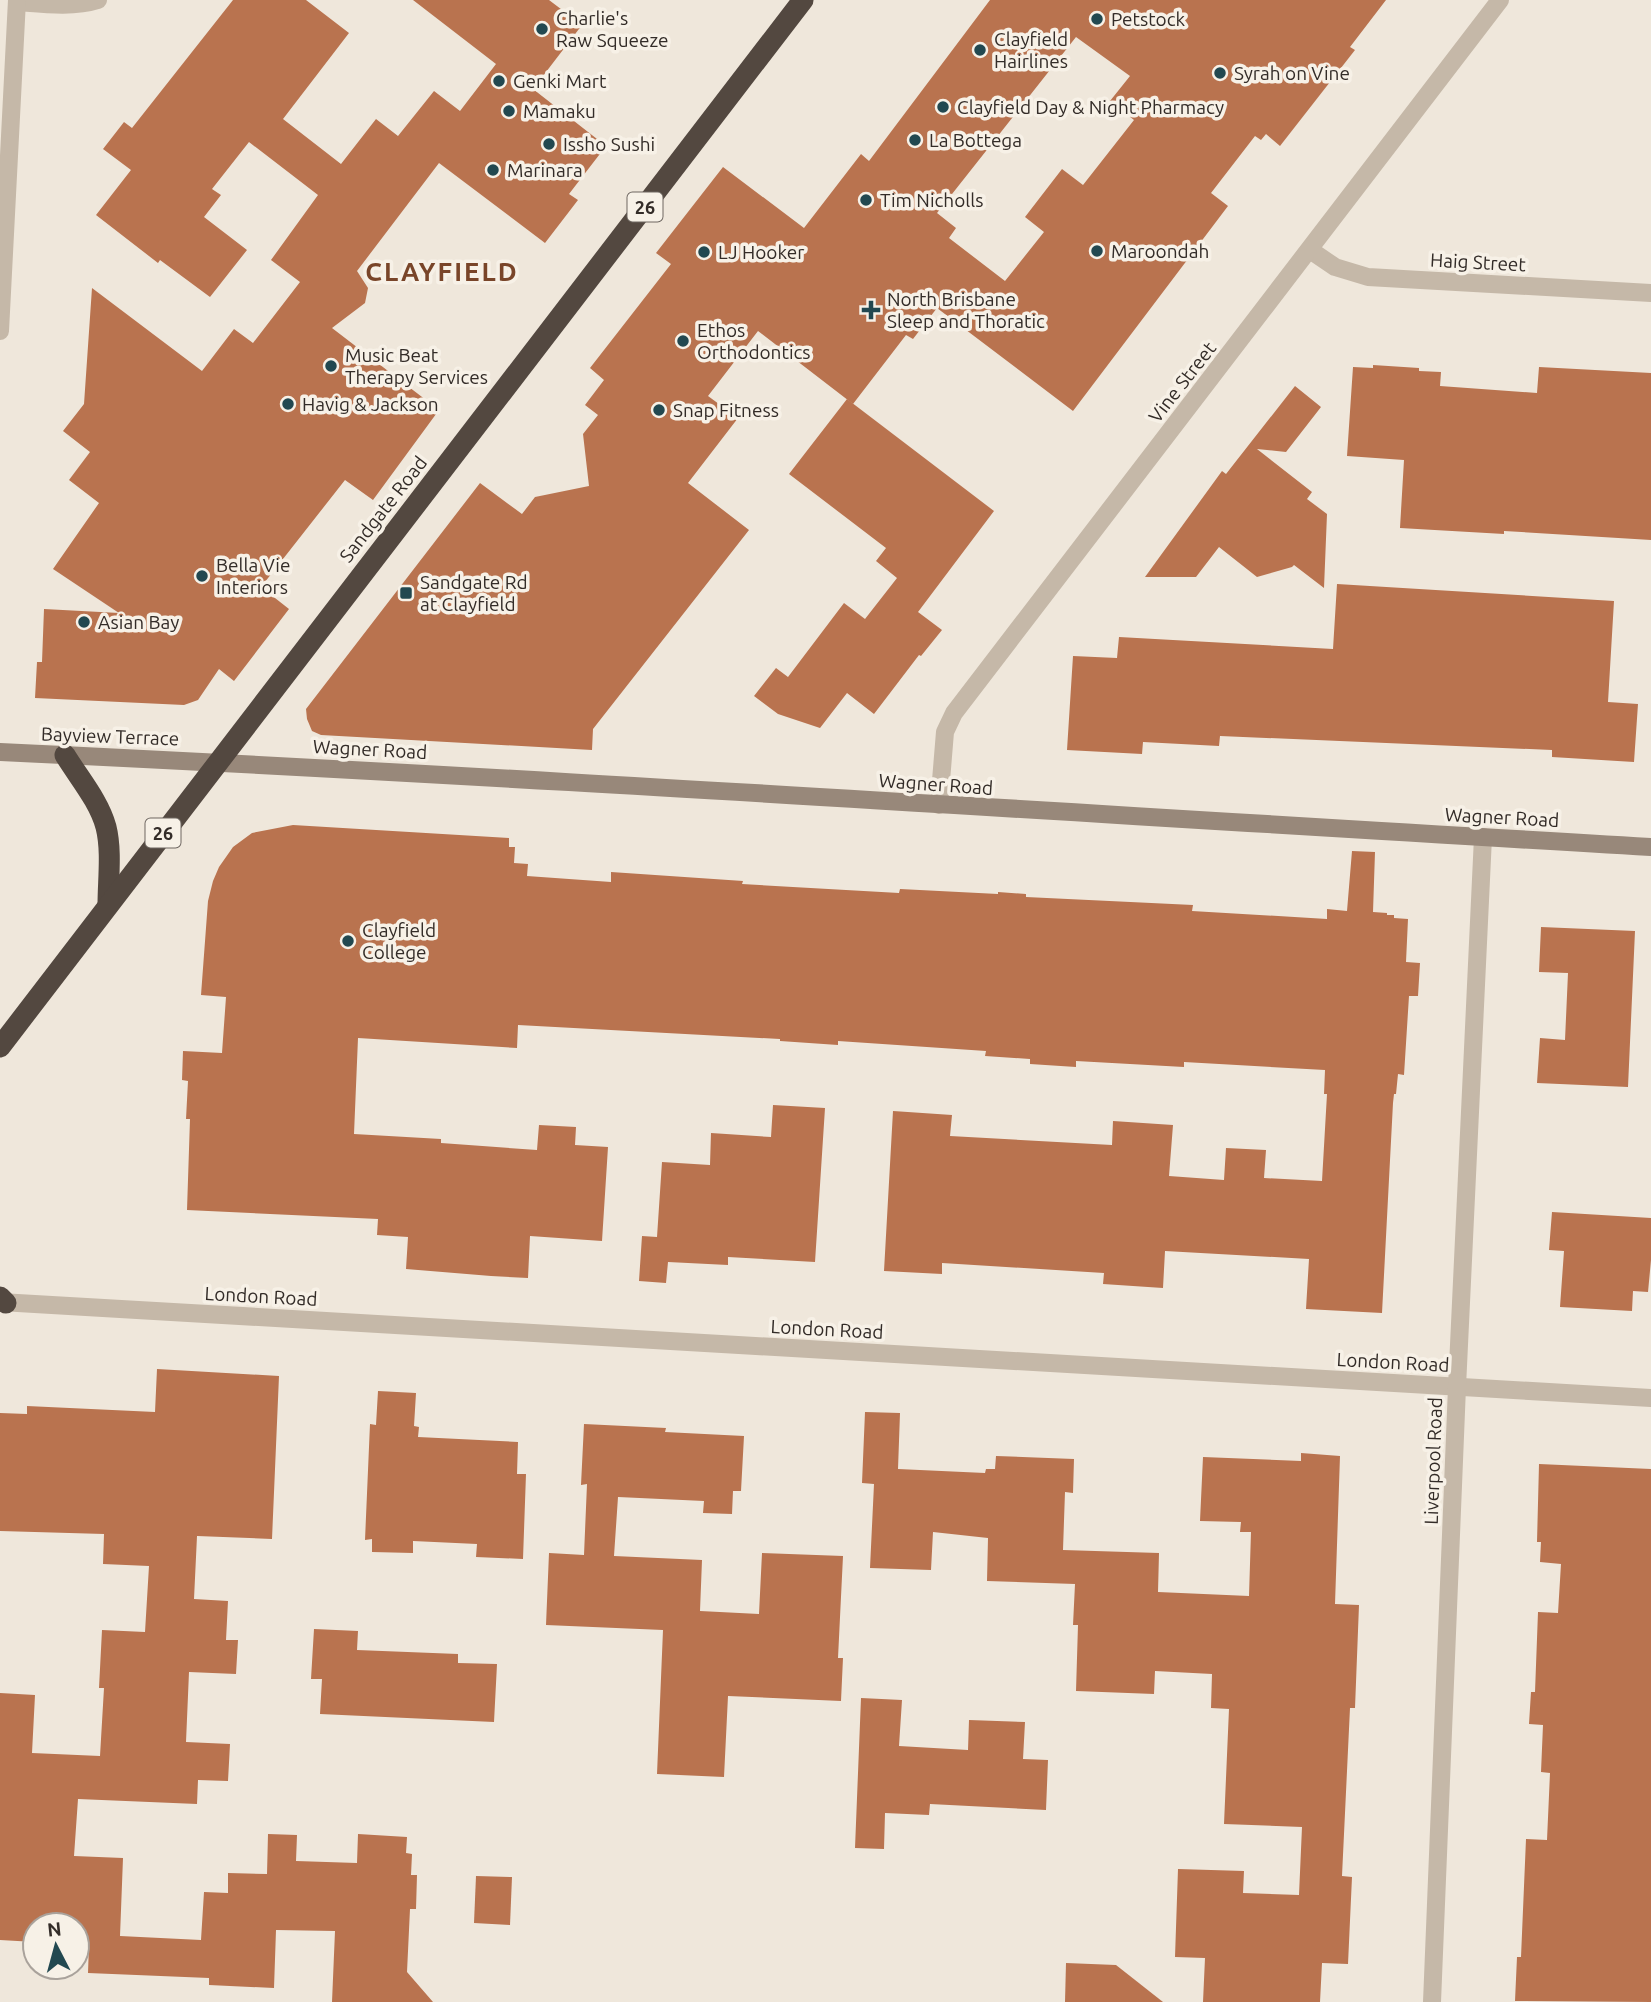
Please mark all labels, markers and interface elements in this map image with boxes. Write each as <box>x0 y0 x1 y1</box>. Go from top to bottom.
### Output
place label: Charlie's Raw Squeeze <box>556 7 669 51</box>
place label: Petstock <box>1111 8 1186 30</box>
marker: Petstock <box>1089 11 1105 27</box>
marker: Charlie's Raw Squeeze <box>534 21 550 37</box>
place label: Clayfield Hairlines <box>994 28 1068 72</box>
marker: Clayfield Hairlines <box>972 42 988 58</box>
place label: Syrah on Vine <box>1234 62 1350 84</box>
marker: Syrah on Vine <box>1212 65 1228 81</box>
place label: Genki Mart <box>513 70 607 92</box>
marker: Genki Mart <box>491 73 507 89</box>
place label: Clayfield Day & Night Pharmacy <box>957 96 1224 118</box>
marker: Clayfield Day & Night Pharmacy <box>935 99 951 115</box>
place label: Mamaku <box>523 100 596 122</box>
marker: Mamaku <box>501 103 517 119</box>
place label: La Bottega <box>929 129 1022 151</box>
marker: La Bottega <box>907 132 923 148</box>
place label: Issho Sushi <box>563 133 655 155</box>
marker: Issho Sushi <box>541 136 557 152</box>
place label: Marinara <box>507 159 583 181</box>
marker: Marinara <box>485 162 501 178</box>
place label: Tim Nicholls <box>880 189 984 211</box>
road number: 26 <box>628 192 662 222</box>
marker: Tim Nicholls <box>858 192 874 208</box>
place label: Maroondah <box>1111 240 1209 262</box>
place label: LJ Hooker <box>718 241 804 263</box>
marker: Maroondah <box>1089 243 1105 259</box>
marker: LJ Hooker <box>696 244 712 260</box>
street label: Haig Street <box>1430 249 1527 276</box>
district label: CLAYFIELD <box>365 257 519 286</box>
place label: North Brisbane Sleep and Thoratic <box>887 288 1045 332</box>
marker: North Brisbane Sleep and Thoratic <box>861 300 881 320</box>
place label: Ethos Orthodontics <box>697 319 811 363</box>
marker: Ethos Orthodontics <box>675 333 691 349</box>
street label: Vine Street <box>1144 337 1221 427</box>
place label: Music Beat Therapy Services <box>345 344 488 388</box>
marker: Music Beat Therapy Services <box>323 358 339 374</box>
place label: Havig & Jackson <box>302 393 439 415</box>
marker: Havig & Jackson <box>280 396 296 412</box>
place label: Snap Fitness <box>673 399 779 421</box>
marker: Snap Fitness <box>651 402 667 418</box>
street label: Sandgate Road <box>335 452 431 566</box>
place label: Bella Vie Interiors <box>216 554 290 598</box>
marker: Bella Vie Interiors <box>194 568 210 584</box>
place label: Sandgate Rd at Clayfield <box>420 571 528 615</box>
marker: Sandgate Rd at Clayfield <box>398 585 414 601</box>
place label: Asian Bay <box>98 611 179 633</box>
marker: Asian Bay <box>76 614 92 630</box>
street label: Bayview Terrace <box>40 723 180 749</box>
street label: Wagner Road <box>312 735 428 763</box>
street label: Wagner Road <box>878 769 994 799</box>
street label: Wagner Road <box>1444 803 1560 831</box>
road number: 26 <box>146 818 180 848</box>
place label: Clayfield College <box>362 919 436 963</box>
marker: Clayfield College <box>340 933 356 949</box>
street label: London Road <box>204 1282 318 1310</box>
street label: London Road <box>770 1315 884 1343</box>
street label: London Road <box>1336 1348 1450 1376</box>
street label: Liverpool Road <box>1420 1397 1446 1525</box>
north arrow <box>21 1911 91 1981</box>
text: N <box>46 1917 62 1941</box>

